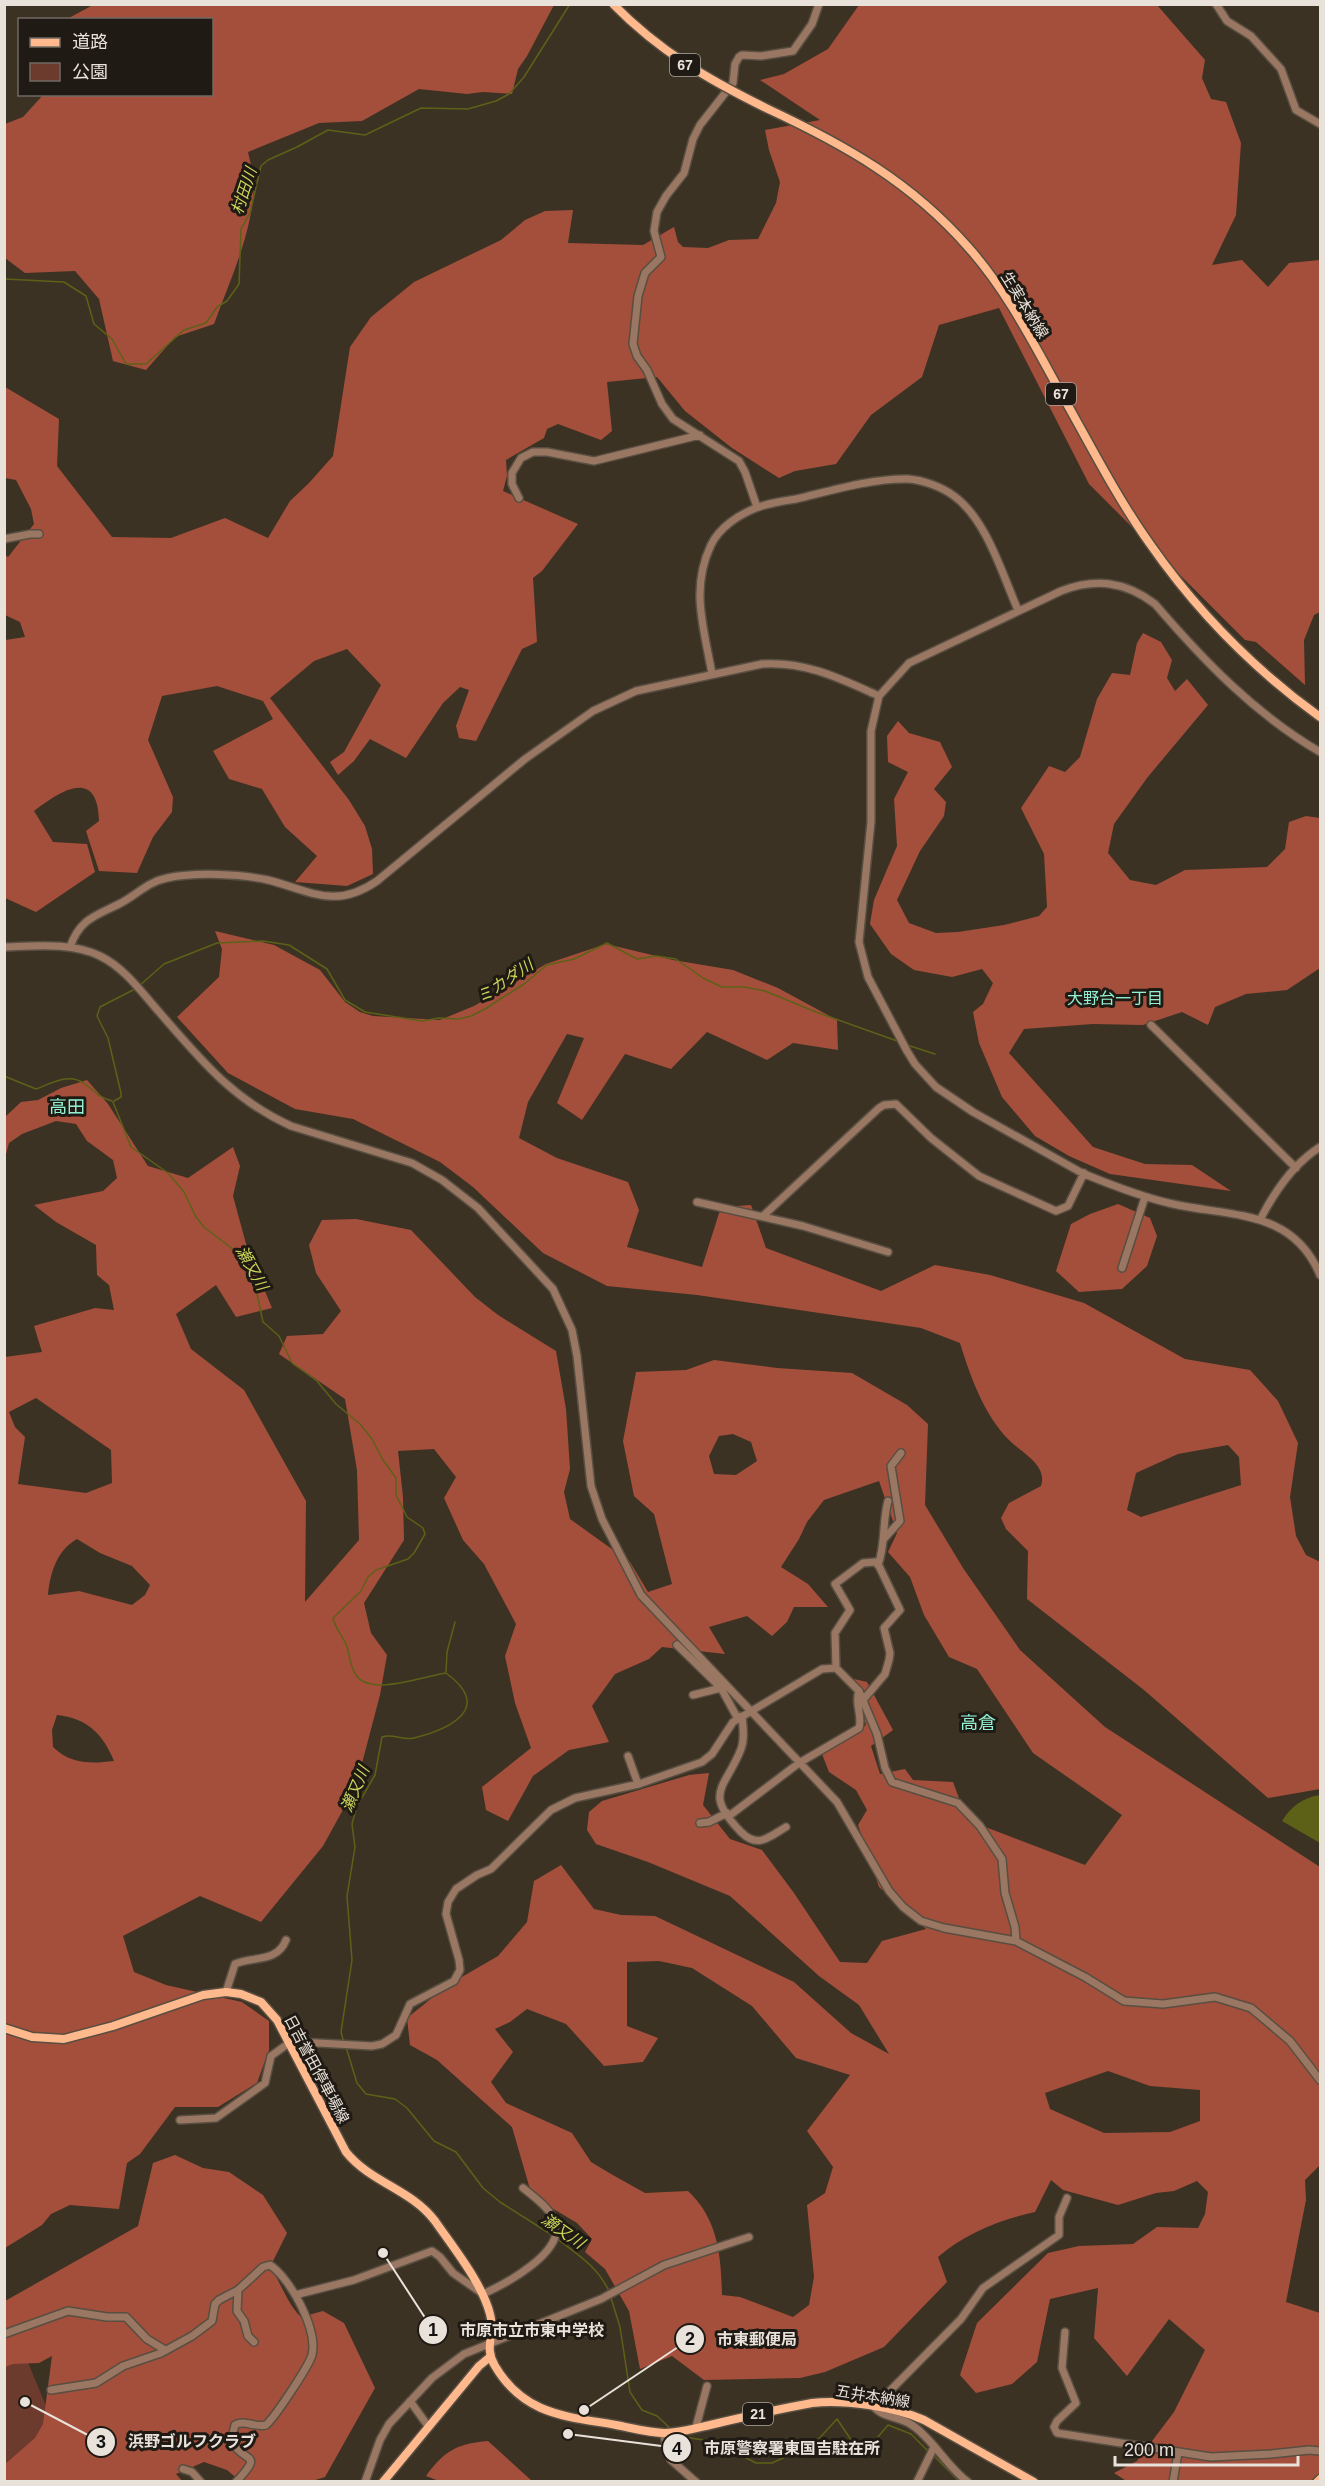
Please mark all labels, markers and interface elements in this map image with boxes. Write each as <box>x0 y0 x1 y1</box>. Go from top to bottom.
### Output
legend <box>18 18 213 96</box>
text: 道路 <box>72 32 108 52</box>
road number: 67 <box>670 54 700 76</box>
text: 公園 <box>72 62 108 82</box>
water label: 村田川 <box>228 164 260 216</box>
street label: 生実本納線 <box>998 269 1052 341</box>
road number: 67 <box>1046 383 1076 405</box>
water label: ミカダ川 <box>474 955 538 1006</box>
district label: 大野台一丁目 <box>1067 990 1163 1007</box>
district label: 高田 <box>49 1097 85 1117</box>
water label: 瀬又川 <box>233 1243 272 1295</box>
district label: 高倉 <box>960 1713 996 1733</box>
water label: 瀬又川 <box>338 1762 373 1814</box>
street label: 日吉誉田停車場線 <box>281 2012 353 2126</box>
water label: 瀬又川 <box>538 2210 589 2253</box>
callout: 市原市立市東中学校 <box>418 2313 616 2347</box>
text: 1 <box>428 2320 438 2340</box>
text: 市原市立市東中学校 <box>460 2322 604 2339</box>
callout: 市東郵便局 <box>675 2322 809 2356</box>
text: 2 <box>685 2329 695 2349</box>
text: 市東郵便局 <box>717 2331 797 2348</box>
street label: 五井本納線 <box>835 2382 911 2410</box>
road number: 21 <box>743 2403 773 2425</box>
callout: 浜野ゴルフクラブ <box>86 2425 268 2459</box>
scale bar <box>1115 2429 1298 2467</box>
callout: 市原警察署東国吉駐在所 <box>662 2431 892 2465</box>
text: 3 <box>96 2432 106 2452</box>
text: 浜野ゴルフクラブ <box>128 2432 256 2450</box>
text: 4 <box>672 2439 682 2459</box>
text: 市原警察署東国吉駐在所 <box>704 2440 880 2457</box>
text: 200 m <box>1124 2440 1174 2460</box>

